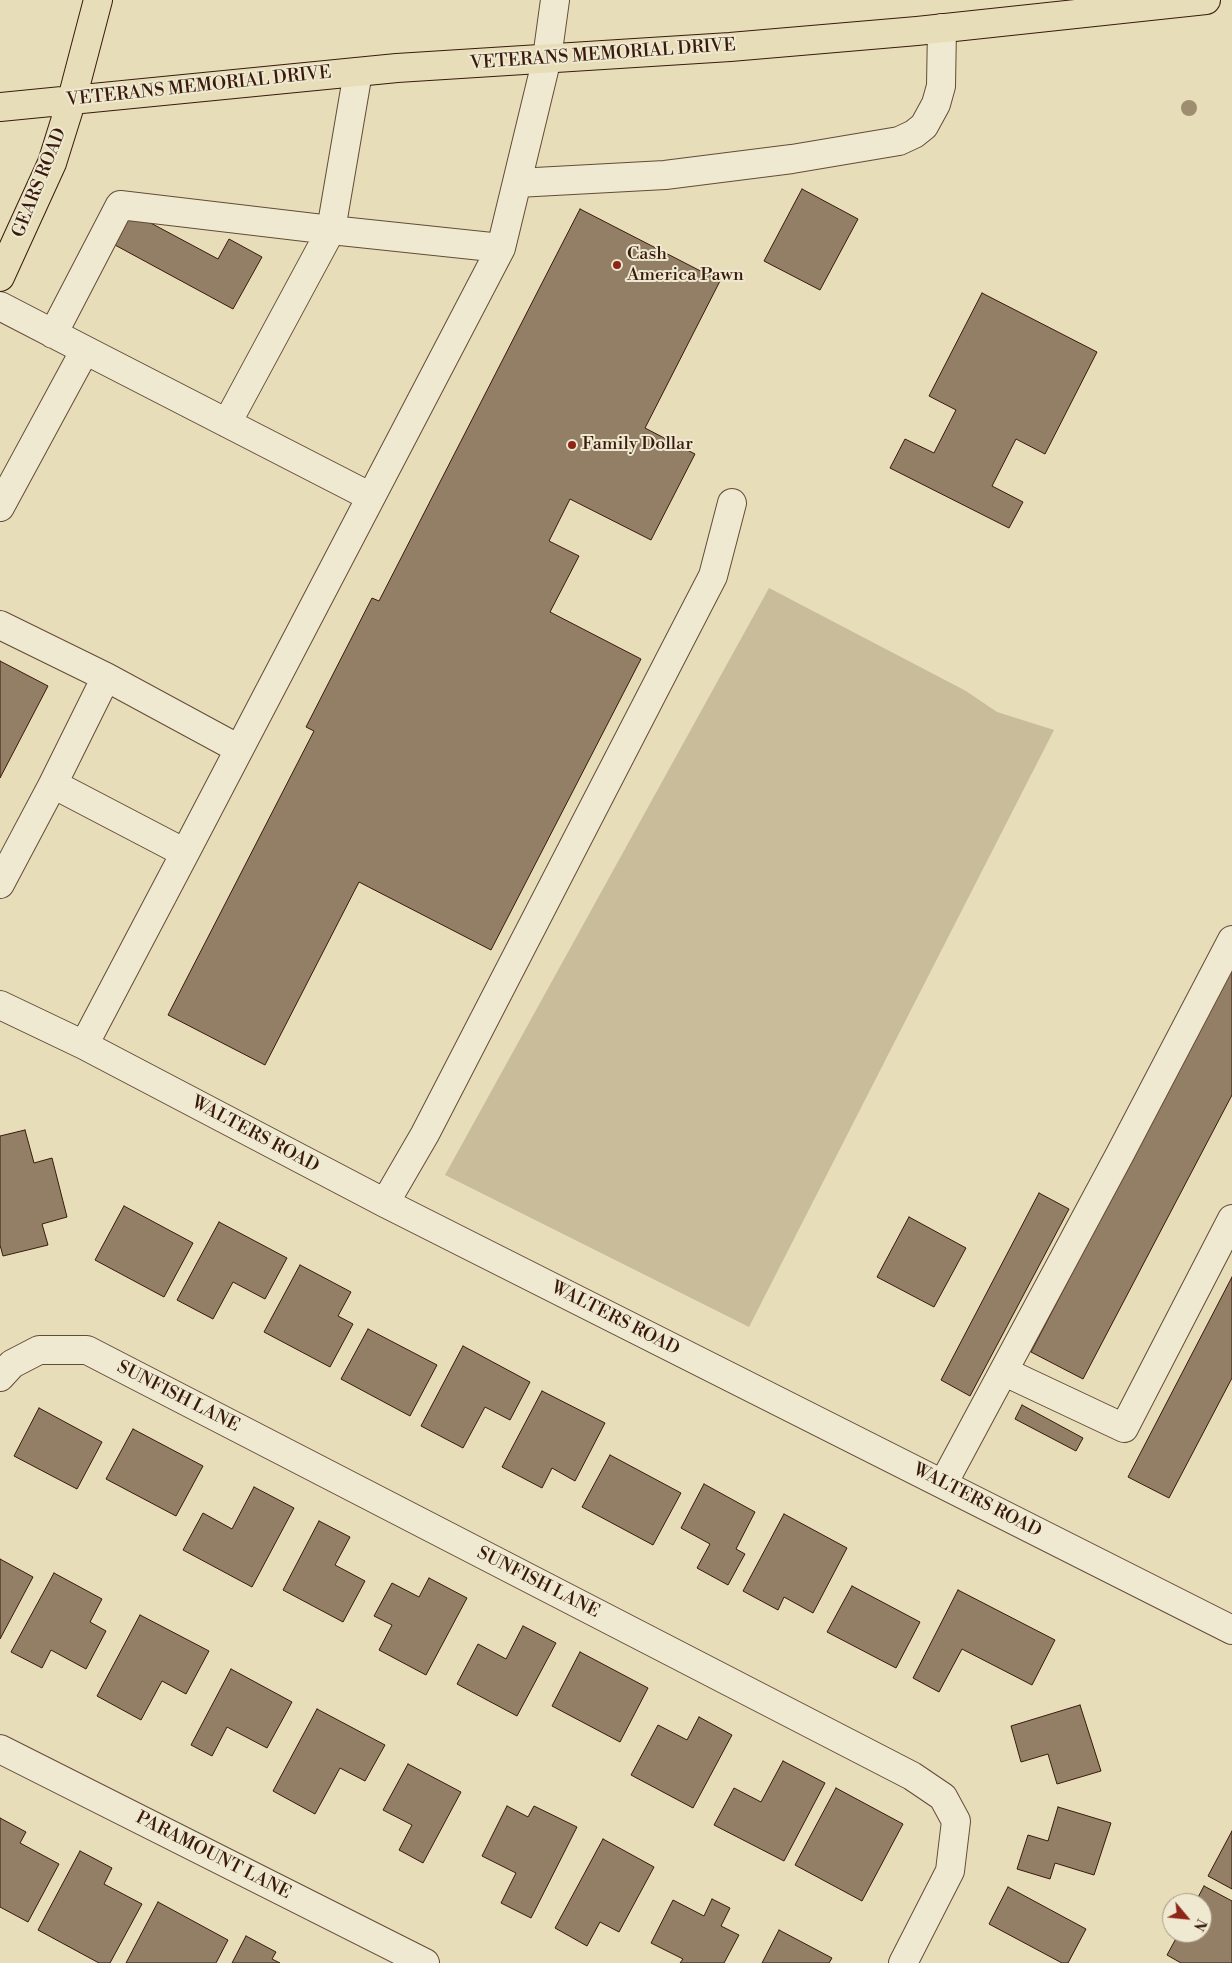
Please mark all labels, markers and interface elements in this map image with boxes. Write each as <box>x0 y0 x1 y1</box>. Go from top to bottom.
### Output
street label: VETERANS MEMORIAL DRIVE <box>469 35 737 75</box>
street label: VETERANS MEMORIAL DRIVE <box>65 62 333 112</box>
street label: GEARS ROAD <box>8 125 72 241</box>
place label: Cash America Pawn <box>627 244 744 286</box>
marker: Cash America Pawn <box>611 259 623 271</box>
place label: Family Dollar <box>582 434 693 456</box>
marker: Family Dollar <box>566 439 578 451</box>
street label: WALTERS ROAD <box>188 1092 322 1178</box>
street label: WALTERS ROAD <box>547 1277 683 1361</box>
street label: SUNFISH LANE <box>113 1357 243 1437</box>
street label: WALTERS ROAD <box>909 1459 1045 1543</box>
street label: SUNFISH LANE <box>473 1543 603 1623</box>
street label: PARAMOUNT LANE <box>132 1807 294 1905</box>
north arrow <box>1162 1893 1212 1943</box>
text: N <box>1189 1915 1210 1934</box>

